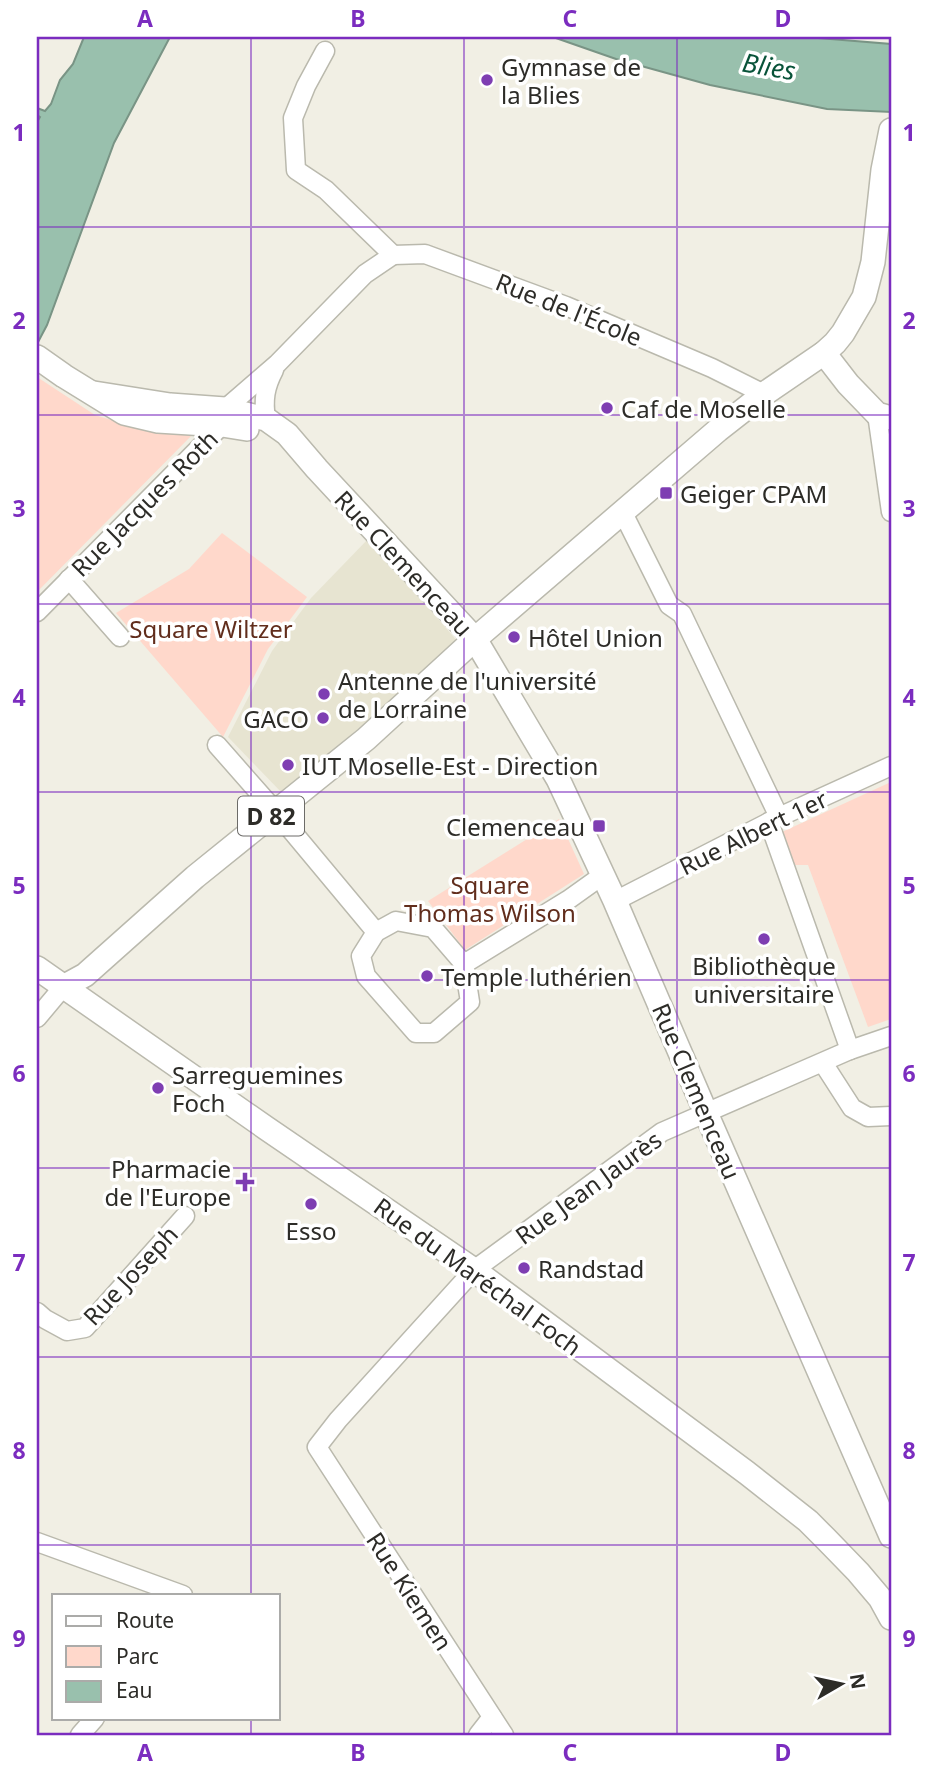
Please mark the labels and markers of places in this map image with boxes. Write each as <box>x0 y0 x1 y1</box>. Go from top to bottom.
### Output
place label: Gymnase de la Blies <box>501 50 641 111</box>
marker: Gymnase de la Blies <box>479 72 495 88</box>
place label: Caf de Moselle <box>621 392 786 425</box>
marker: Caf de Moselle <box>599 400 615 416</box>
place label: Geiger CPAM <box>680 477 827 510</box>
marker: Geiger CPAM <box>658 485 674 501</box>
place label: Hôtel Union <box>528 621 663 654</box>
marker: Hôtel Union <box>506 629 522 645</box>
place label: Antenne de l'université de Lorraine <box>338 664 597 725</box>
marker: Antenne de l'université de Lorraine <box>316 686 332 702</box>
place label: GACO <box>243 702 309 735</box>
marker: GACO <box>315 710 331 726</box>
place label: IUT Moselle-Est - Direction <box>302 749 598 782</box>
marker: IUT Moselle-Est - Direction <box>280 757 296 773</box>
place label: Clemenceau <box>446 810 585 843</box>
marker: Clemenceau <box>591 818 607 834</box>
marker: Bibliothèque universitaire <box>756 931 772 947</box>
place label: Bibliothèque universitaire <box>692 949 836 1010</box>
place label: Temple luthérien <box>441 960 632 993</box>
marker: Temple luthérien <box>419 968 435 984</box>
place label: Sarreguemines Foch <box>172 1058 343 1119</box>
marker: Sarreguemines Foch <box>150 1080 166 1096</box>
place label: Pharmacie de l'Europe <box>104 1152 231 1213</box>
marker: Pharmacie de l'Europe <box>237 1174 253 1190</box>
marker: Esso <box>303 1196 319 1212</box>
place label: Esso <box>286 1214 336 1247</box>
place label: Randstad <box>538 1252 644 1285</box>
marker: Randstad <box>516 1260 532 1276</box>

